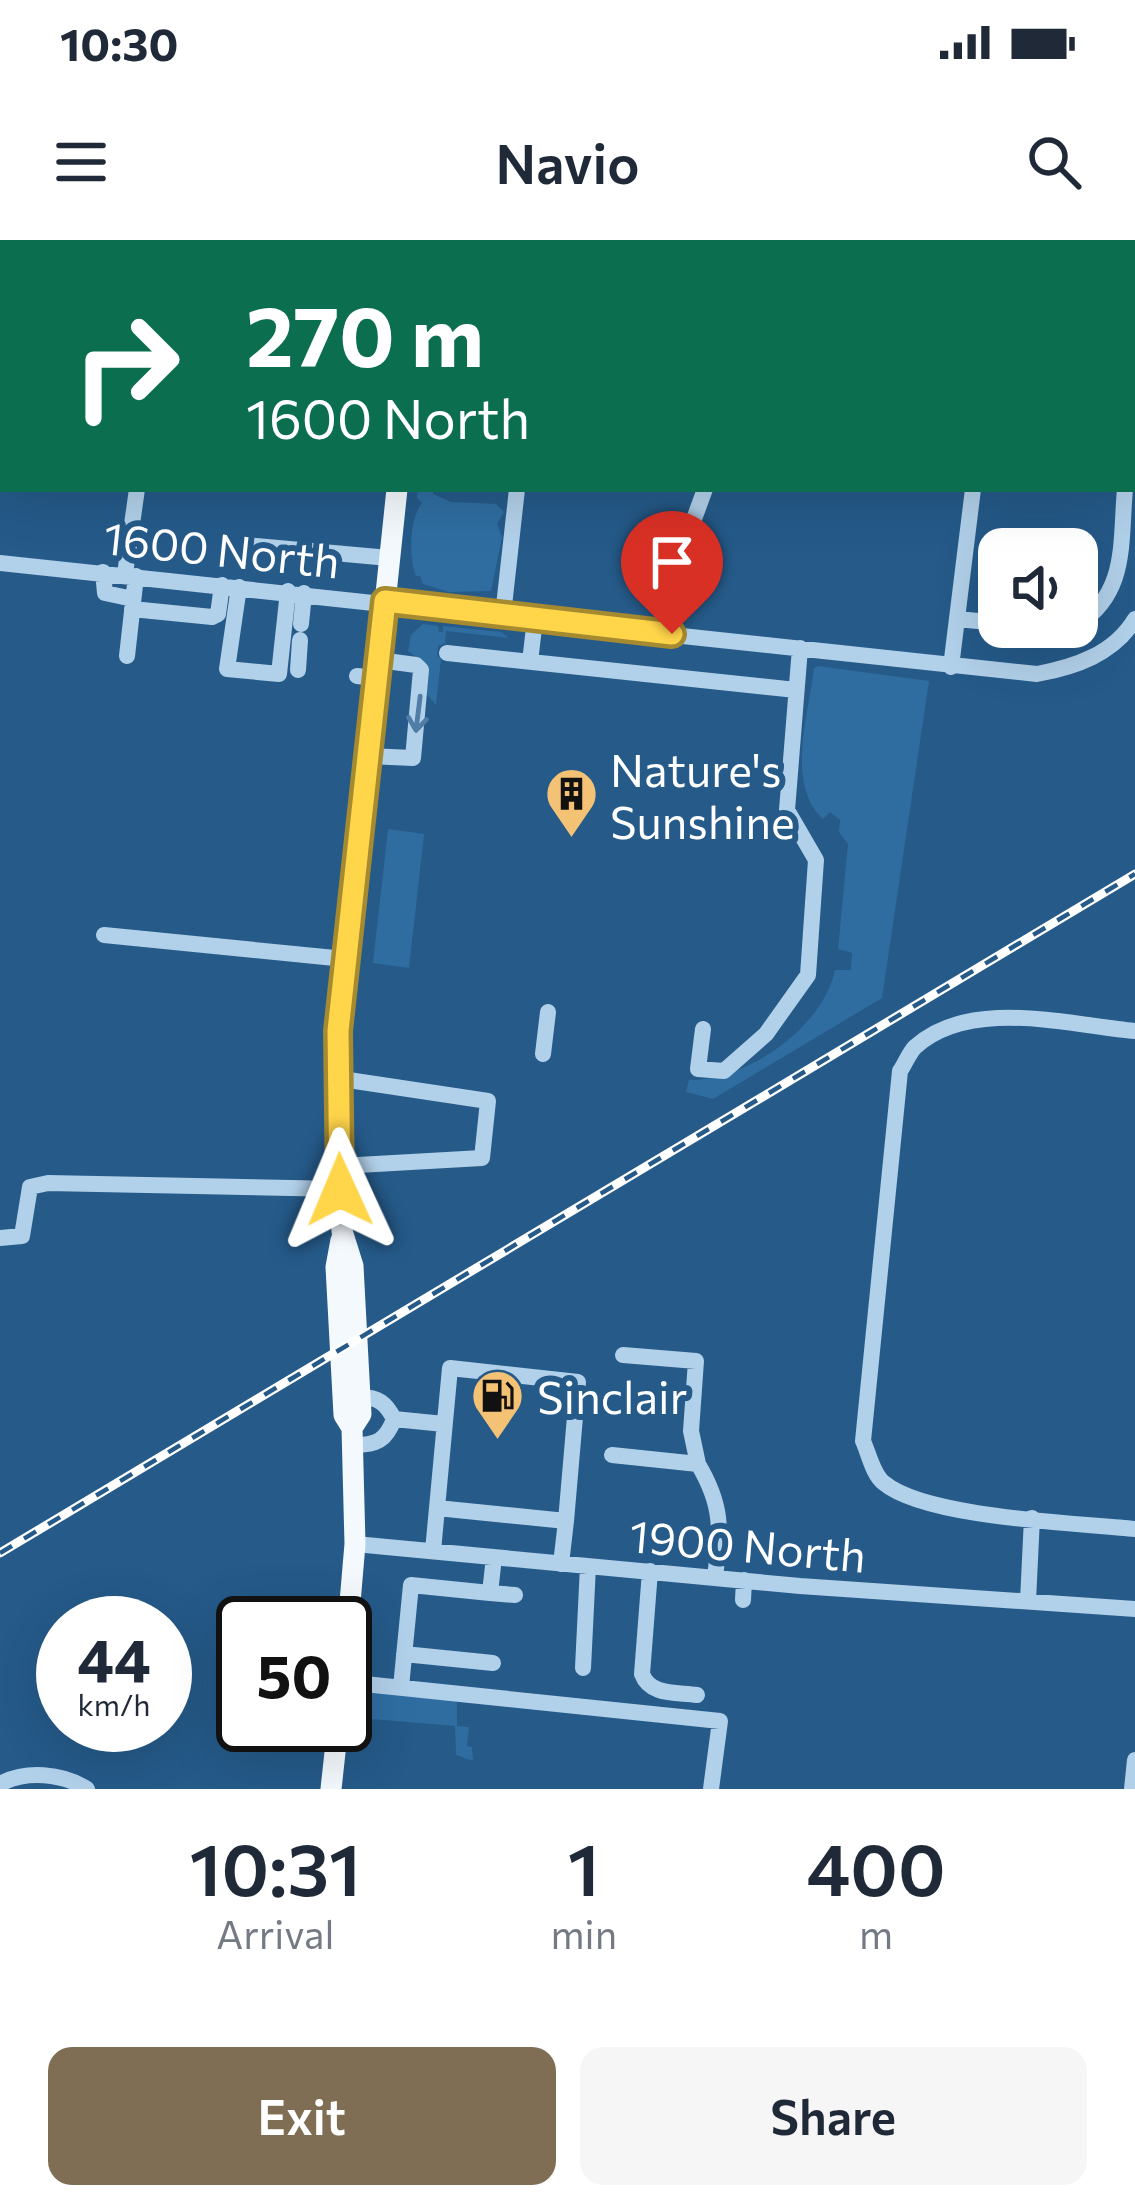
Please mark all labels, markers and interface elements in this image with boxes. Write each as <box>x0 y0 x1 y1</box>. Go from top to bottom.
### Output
text: 10:30 <box>60 15 178 70</box>
icon: menu <box>48 129 114 195</box>
text: Navio <box>495 129 640 195</box>
icon: search <box>1021 129 1087 195</box>
text: 270 m <box>246 282 484 384</box>
icon: right <box>48 288 204 444</box>
text: 1600 North <box>246 384 530 450</box>
street label: 1600 North <box>101 508 343 588</box>
pin <box>621 511 723 634</box>
map controls <box>978 528 1098 648</box>
button: sound <box>978 528 1098 648</box>
icon: arrive <box>639 529 705 595</box>
one-way arrow <box>406 694 428 733</box>
place label: Nature's Sunshine <box>610 741 795 848</box>
building icon: Nature's Sunshine <box>543 766 599 840</box>
position arrow <box>277 1127 403 1253</box>
fuel station icon: Sinclair <box>470 1367 526 1441</box>
place label: Sinclair <box>537 1368 688 1423</box>
street label: 1900 North <box>628 1506 868 1582</box>
speed limit sign: 50 <box>216 1596 372 1752</box>
text: 44 <box>77 1622 151 1695</box>
text: km/h <box>78 1685 150 1722</box>
text: 10:31 <box>190 1823 361 1911</box>
text: 1 <box>568 1823 600 1911</box>
text: 400 <box>806 1823 945 1911</box>
text: Arrival <box>216 1909 334 1957</box>
text: min <box>551 1909 617 1957</box>
text: m <box>859 1909 893 1957</box>
button: Exit <box>48 2047 556 2185</box>
button: Share <box>580 2047 1087 2185</box>

